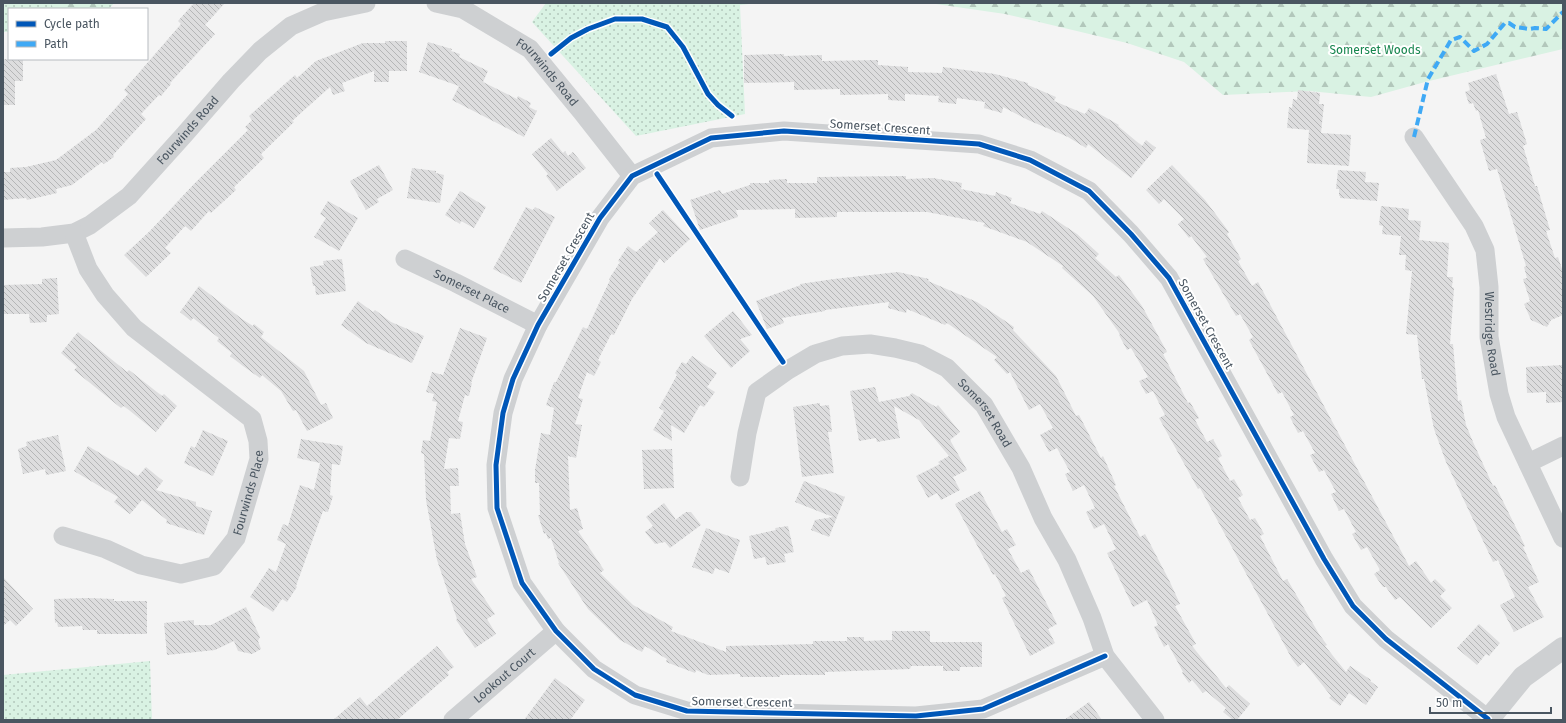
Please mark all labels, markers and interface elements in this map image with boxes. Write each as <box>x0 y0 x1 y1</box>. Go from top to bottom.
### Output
legend <box>8 8 148 60</box>
text: Cycle path <box>44 17 100 31</box>
street label: Fourwinds Road <box>513 35 581 109</box>
text: Path <box>44 37 68 51</box>
park label: Somerset Woods <box>1329 43 1421 57</box>
street label: Fourwinds Road <box>154 93 222 167</box>
street label: Somerset Crescent <box>829 116 931 138</box>
street label: Somerset Crescent <box>535 209 598 304</box>
street label: Somerset Place <box>431 266 512 316</box>
street label: Somerset Crescent <box>1175 277 1237 372</box>
street label: Westridge Road <box>1482 292 1503 377</box>
street label: Somerset Road <box>955 376 1014 450</box>
street label: Fourwinds Place <box>230 450 266 537</box>
street label: Lookout Court <box>471 645 539 706</box>
scale bar <box>1430 689 1551 715</box>
street label: Somerset Crescent <box>691 694 793 710</box>
text: 50 m <box>1436 696 1462 710</box>

